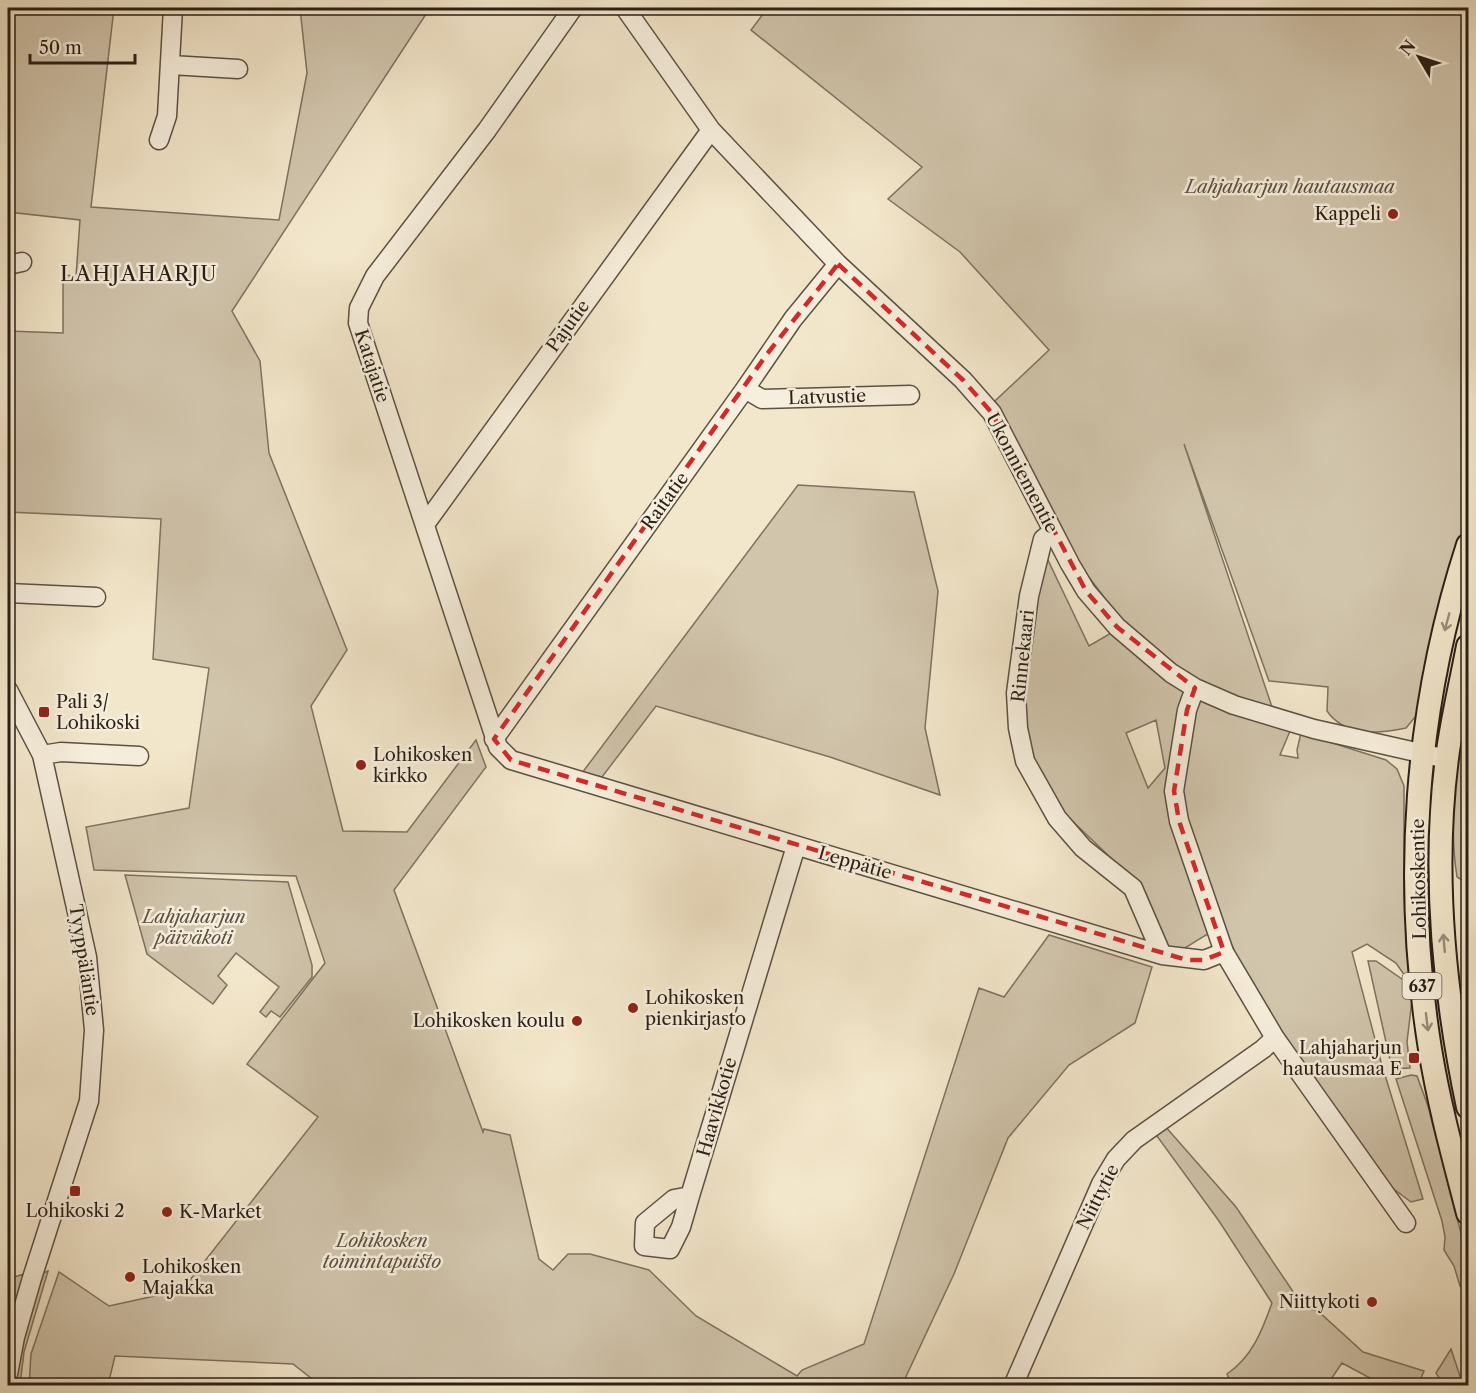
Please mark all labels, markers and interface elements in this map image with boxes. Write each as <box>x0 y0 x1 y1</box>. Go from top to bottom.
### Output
scale bar <box>30 27 135 65</box>
north arrow <box>1389 27 1449 87</box>
text: N <box>1395 36 1420 59</box>
text: 50 m <box>39 37 82 59</box>
park label: Lahjaharjun hautausmaa <box>1183 176 1395 198</box>
place label: Kappeli <box>1314 203 1382 225</box>
marker: Kappeli <box>1386 207 1400 221</box>
district label: LAHJAHARJU <box>60 261 218 286</box>
street label: Pajutie <box>542 296 594 356</box>
street label: Katajatie <box>350 327 394 405</box>
street label: Latvustie <box>788 385 866 409</box>
street label: Ukonniementie <box>981 409 1063 537</box>
street label: Raitatie <box>637 468 693 534</box>
street label: Rinnekaari <box>1007 608 1039 704</box>
one-way arrow <box>1440 612 1452 631</box>
place label: Pali 3/ Lohikoski <box>56 691 141 734</box>
marker: Pali 3/ Lohikoski <box>37 705 51 719</box>
place label: Lohikosken kirkko <box>373 744 472 787</box>
marker: Lohikosken kirkko <box>354 758 368 772</box>
street label: Lohikoskentie <box>1407 818 1431 940</box>
street label: Leppätie <box>816 842 894 884</box>
street label: Tyyppäläntie <box>64 903 104 1017</box>
park label: Lahjaharjun päiväkoti <box>140 906 246 949</box>
one-way arrow <box>1438 934 1449 954</box>
road number: 637 <box>1402 973 1442 999</box>
place label: Lohikosken pienkirjasto <box>645 987 746 1030</box>
marker: Lohikosken pienkirjasto <box>626 1001 640 1015</box>
place label: Lohikosken koulu <box>413 1010 565 1032</box>
one-way arrow <box>1421 1012 1432 1032</box>
marker: Lohikosken koulu <box>570 1014 584 1028</box>
place label: Lahjaharjun hautausmaa E <box>1283 1037 1402 1080</box>
marker: Lahjaharjun hautausmaa E <box>1407 1051 1421 1065</box>
street label: Haavikkotie <box>692 1055 742 1159</box>
street label: Niittytie <box>1072 1161 1124 1233</box>
marker: Lohikoski 2 <box>68 1184 82 1198</box>
place label: Lohikoski 2 <box>25 1200 125 1222</box>
place label: K-Market <box>179 1201 262 1223</box>
marker: K-Market <box>160 1205 174 1219</box>
park label: Lohikosken toimintapuisto <box>323 1230 441 1273</box>
place label: Lohikosken Majakka <box>142 1256 241 1299</box>
marker: Lohikosken Majakka <box>123 1270 137 1284</box>
place label: Niittykoti <box>1279 1291 1361 1313</box>
marker: Niittykoti <box>1365 1295 1379 1309</box>

